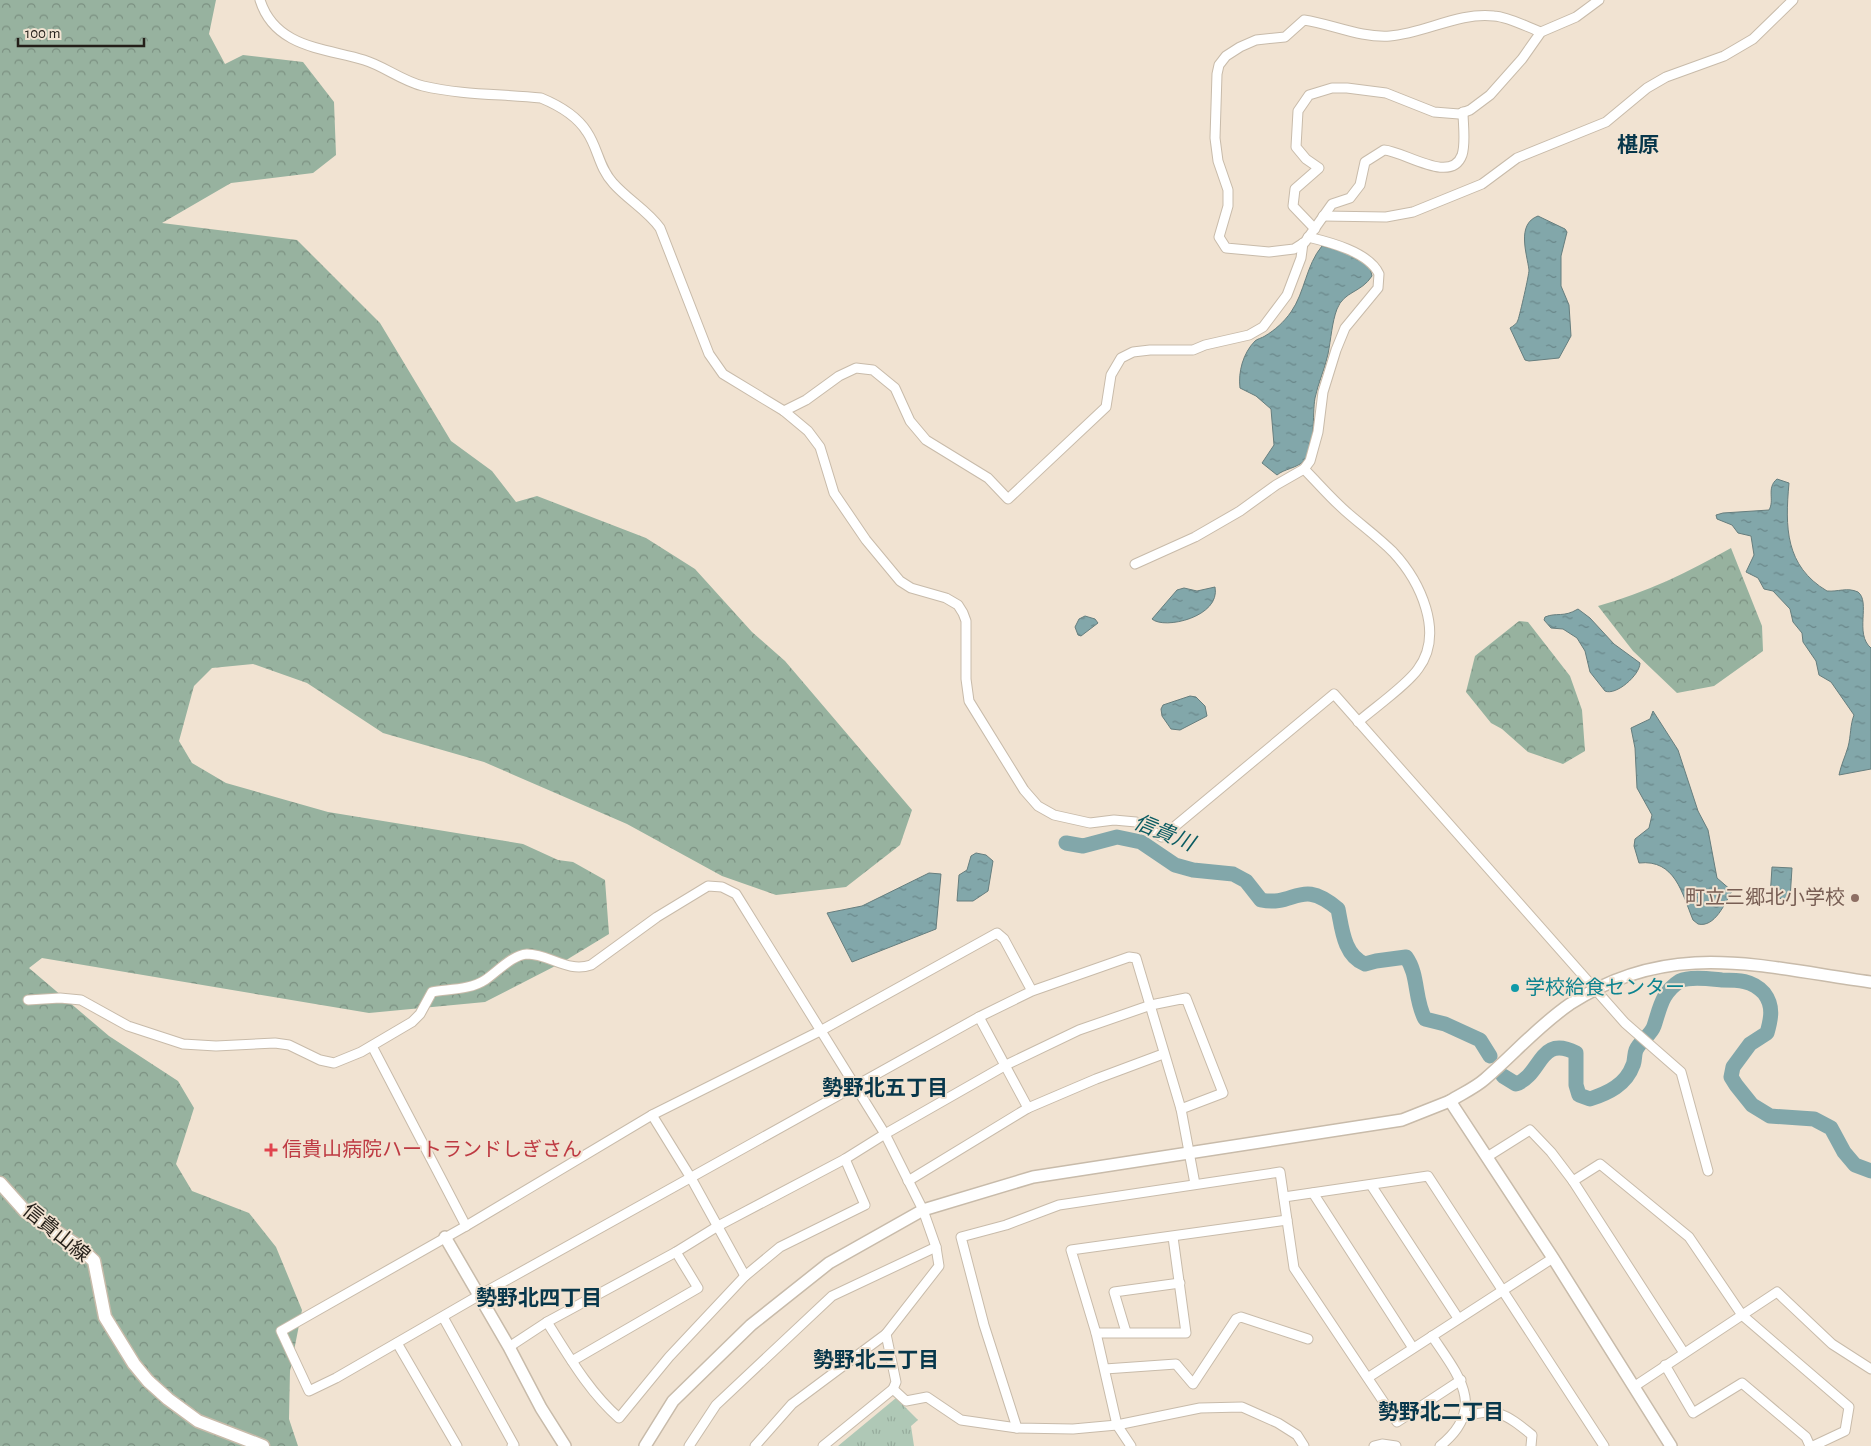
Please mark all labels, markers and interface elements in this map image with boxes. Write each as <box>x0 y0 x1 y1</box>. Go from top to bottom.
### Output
scale bar <box>18 15 144 47</box>
text: 100 m <box>25 26 60 41</box>
district label: 椹原 <box>1617 133 1659 156</box>
water label: 信貴川 <box>1131 811 1199 855</box>
place label: 町立三郷北小学校 <box>1685 887 1845 908</box>
marker: 町立三郷北小学校 <box>1849 892 1861 904</box>
place label: 学校給食センター <box>1525 977 1685 998</box>
marker: 学校給食センター <box>1509 982 1521 994</box>
district label: 勢野北五丁目 <box>822 1077 948 1099</box>
place label: 信貴山病院ハートランドしぎさん <box>282 1138 582 1160</box>
marker: 信貴山病院ハートランドしぎさん <box>264 1143 278 1157</box>
street label: 信貴山線 <box>19 1199 95 1266</box>
district label: 勢野北四丁目 <box>476 1287 602 1309</box>
district label: 勢野北三丁目 <box>813 1349 939 1371</box>
district label: 勢野北二丁目 <box>1378 1401 1504 1423</box>

